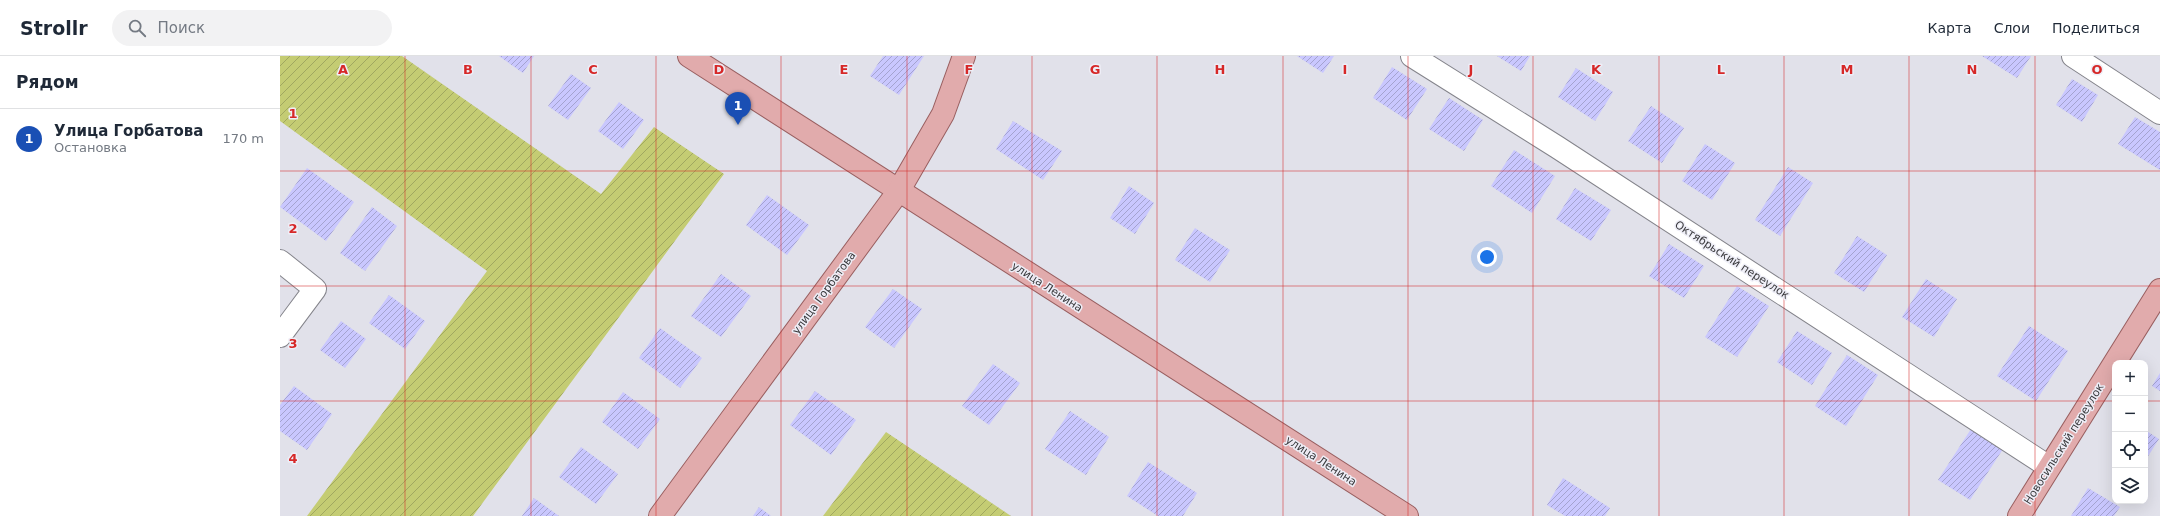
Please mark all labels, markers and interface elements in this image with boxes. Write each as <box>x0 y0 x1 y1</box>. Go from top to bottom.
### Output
search box <box>112 10 392 46</box>
text: Strollr <box>20 17 88 39</box>
icon: search <box>126 17 148 39</box>
text: Поиск <box>158 19 205 37</box>
text: Карта <box>1928 20 1972 36</box>
text: Слои <box>1994 20 2030 36</box>
text: Поделиться <box>2052 20 2140 36</box>
text: A <box>338 62 348 77</box>
text: B <box>463 62 473 77</box>
text: C <box>588 62 598 77</box>
text: D <box>714 62 725 77</box>
text: E <box>840 62 848 77</box>
text: F <box>965 62 973 77</box>
text: G <box>1090 62 1100 77</box>
text: H <box>1215 62 1225 77</box>
text: I <box>1343 62 1347 77</box>
text: J <box>1468 62 1473 77</box>
text: K <box>1591 62 1602 77</box>
text: L <box>1717 62 1725 77</box>
text: M <box>1841 62 1853 77</box>
text: N <box>1967 62 1977 77</box>
text: O <box>2091 62 2103 77</box>
text: Рядом <box>16 72 79 92</box>
pin: 1 <box>725 92 751 125</box>
text: 1 <box>288 106 298 121</box>
text: Улица Горбатова <box>54 122 203 140</box>
text: 1 <box>24 131 34 146</box>
text: 170 m <box>222 131 264 146</box>
text: Остановка <box>54 140 127 155</box>
street label: Октябрьский переулок <box>1672 218 1792 302</box>
text: 2 <box>288 221 298 236</box>
your location <box>1477 247 1497 267</box>
street label: улица Горбатова <box>790 249 858 337</box>
street label: улица Ленина <box>1009 259 1085 315</box>
text: 3 <box>288 336 298 351</box>
map controls <box>2112 360 2148 504</box>
button: + <box>2112 360 2148 396</box>
street label: Новосильский переулок <box>2021 381 2107 507</box>
button: − <box>2112 396 2148 432</box>
button: locate <box>2112 432 2148 468</box>
street label: улица Ленина <box>1283 433 1359 489</box>
text: 4 <box>288 451 298 466</box>
button: layers <box>2112 468 2148 504</box>

